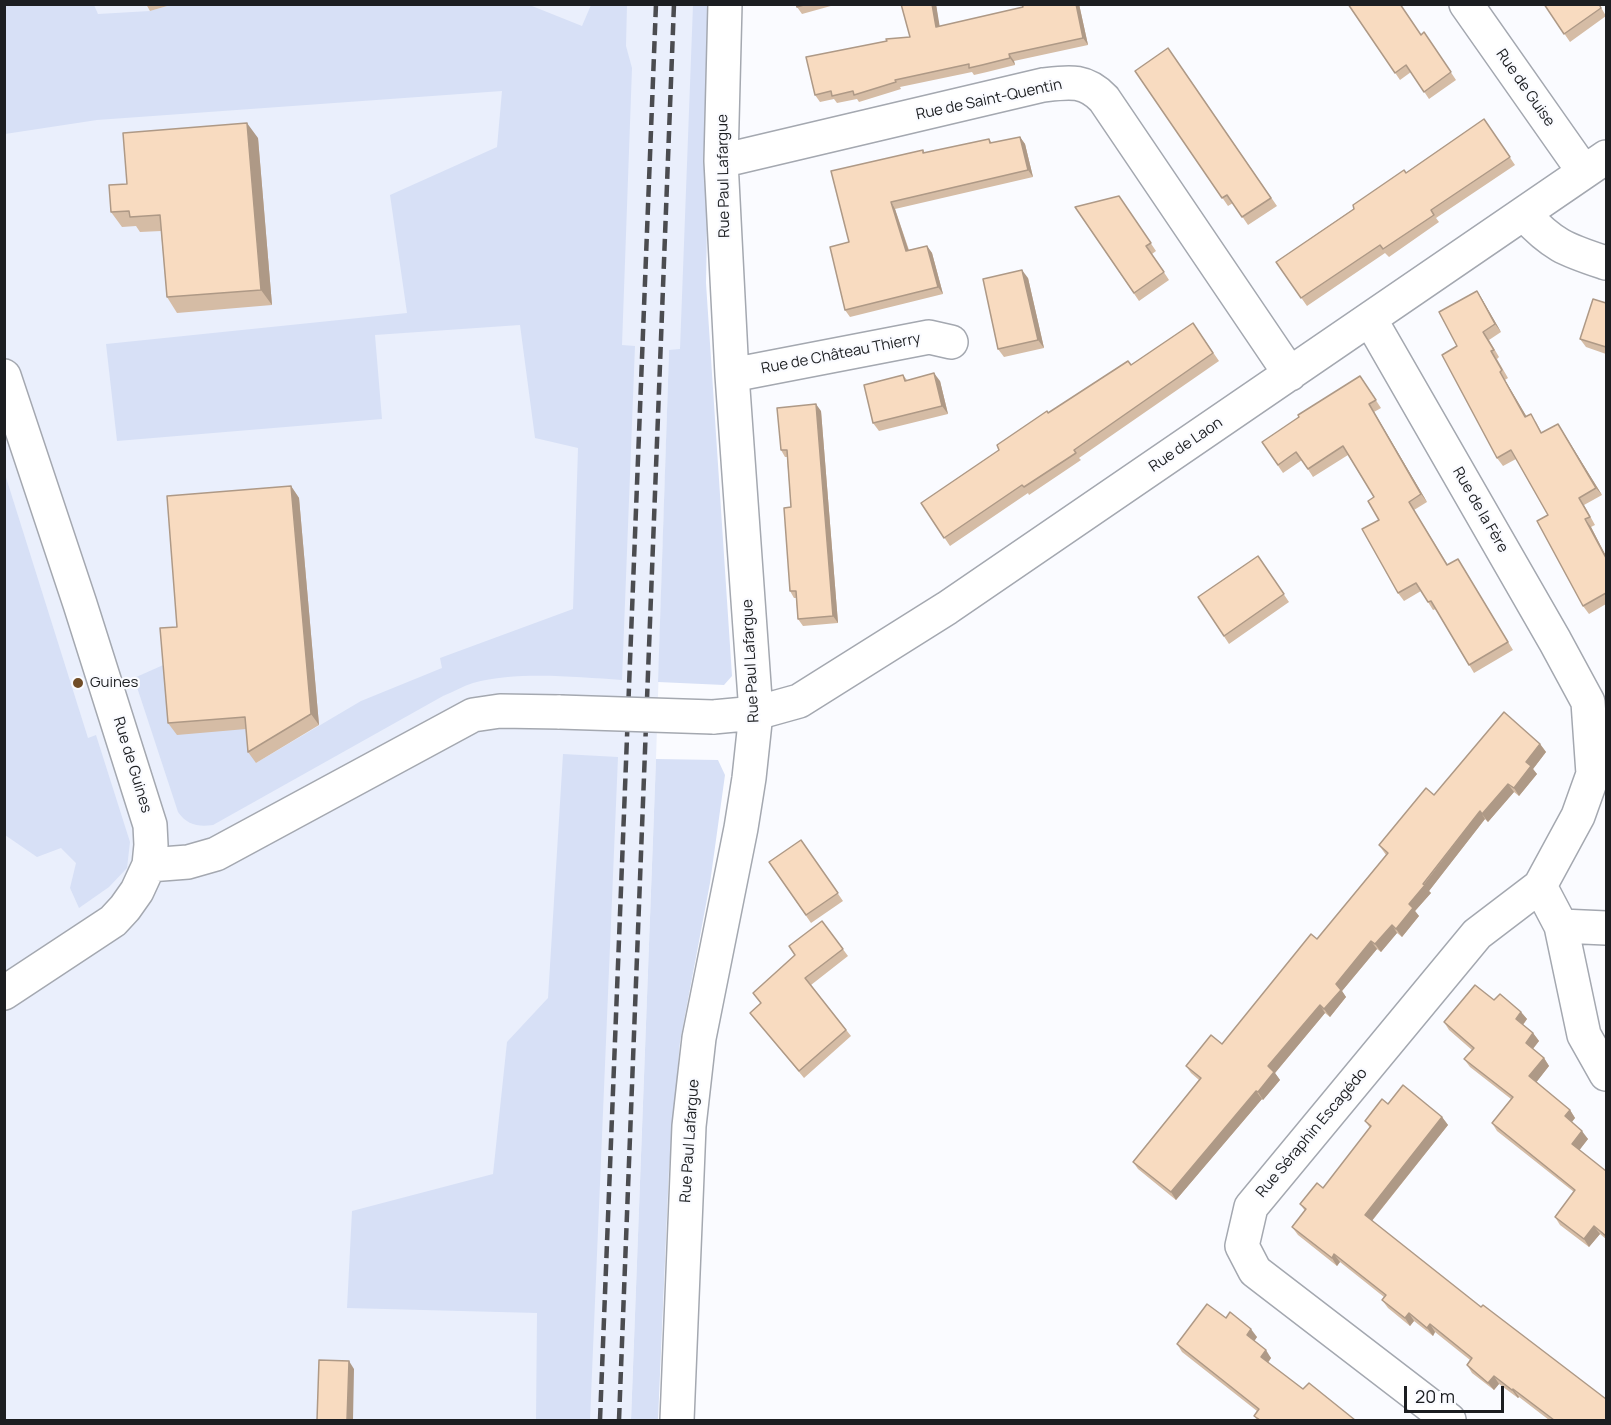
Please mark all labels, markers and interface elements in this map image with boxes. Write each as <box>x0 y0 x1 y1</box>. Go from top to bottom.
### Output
street label: Rue de Guise <box>1492 46 1558 130</box>
street label: Rue de Saint-Quentin <box>914 76 1064 124</box>
street label: Rue Paul Lafargue <box>714 114 734 238</box>
street label: Rue de Château Thierry <box>760 330 922 378</box>
street label: Rue de Laon <box>1146 414 1226 476</box>
street label: Rue de la Fère <box>1448 464 1512 556</box>
street label: Rue Paul Lafargue <box>739 599 763 723</box>
place label: Guines <box>90 674 138 692</box>
marker: Guines <box>71 676 85 690</box>
street label: Rue de Guines <box>109 715 155 815</box>
street label: Rue Séraphin Escagédo <box>1253 1065 1371 1201</box>
street label: Rue Paul Lafargue <box>677 1079 703 1203</box>
scale bar <box>1407 1374 1508 1412</box>
text: 20 m <box>1415 1384 1455 1408</box>

